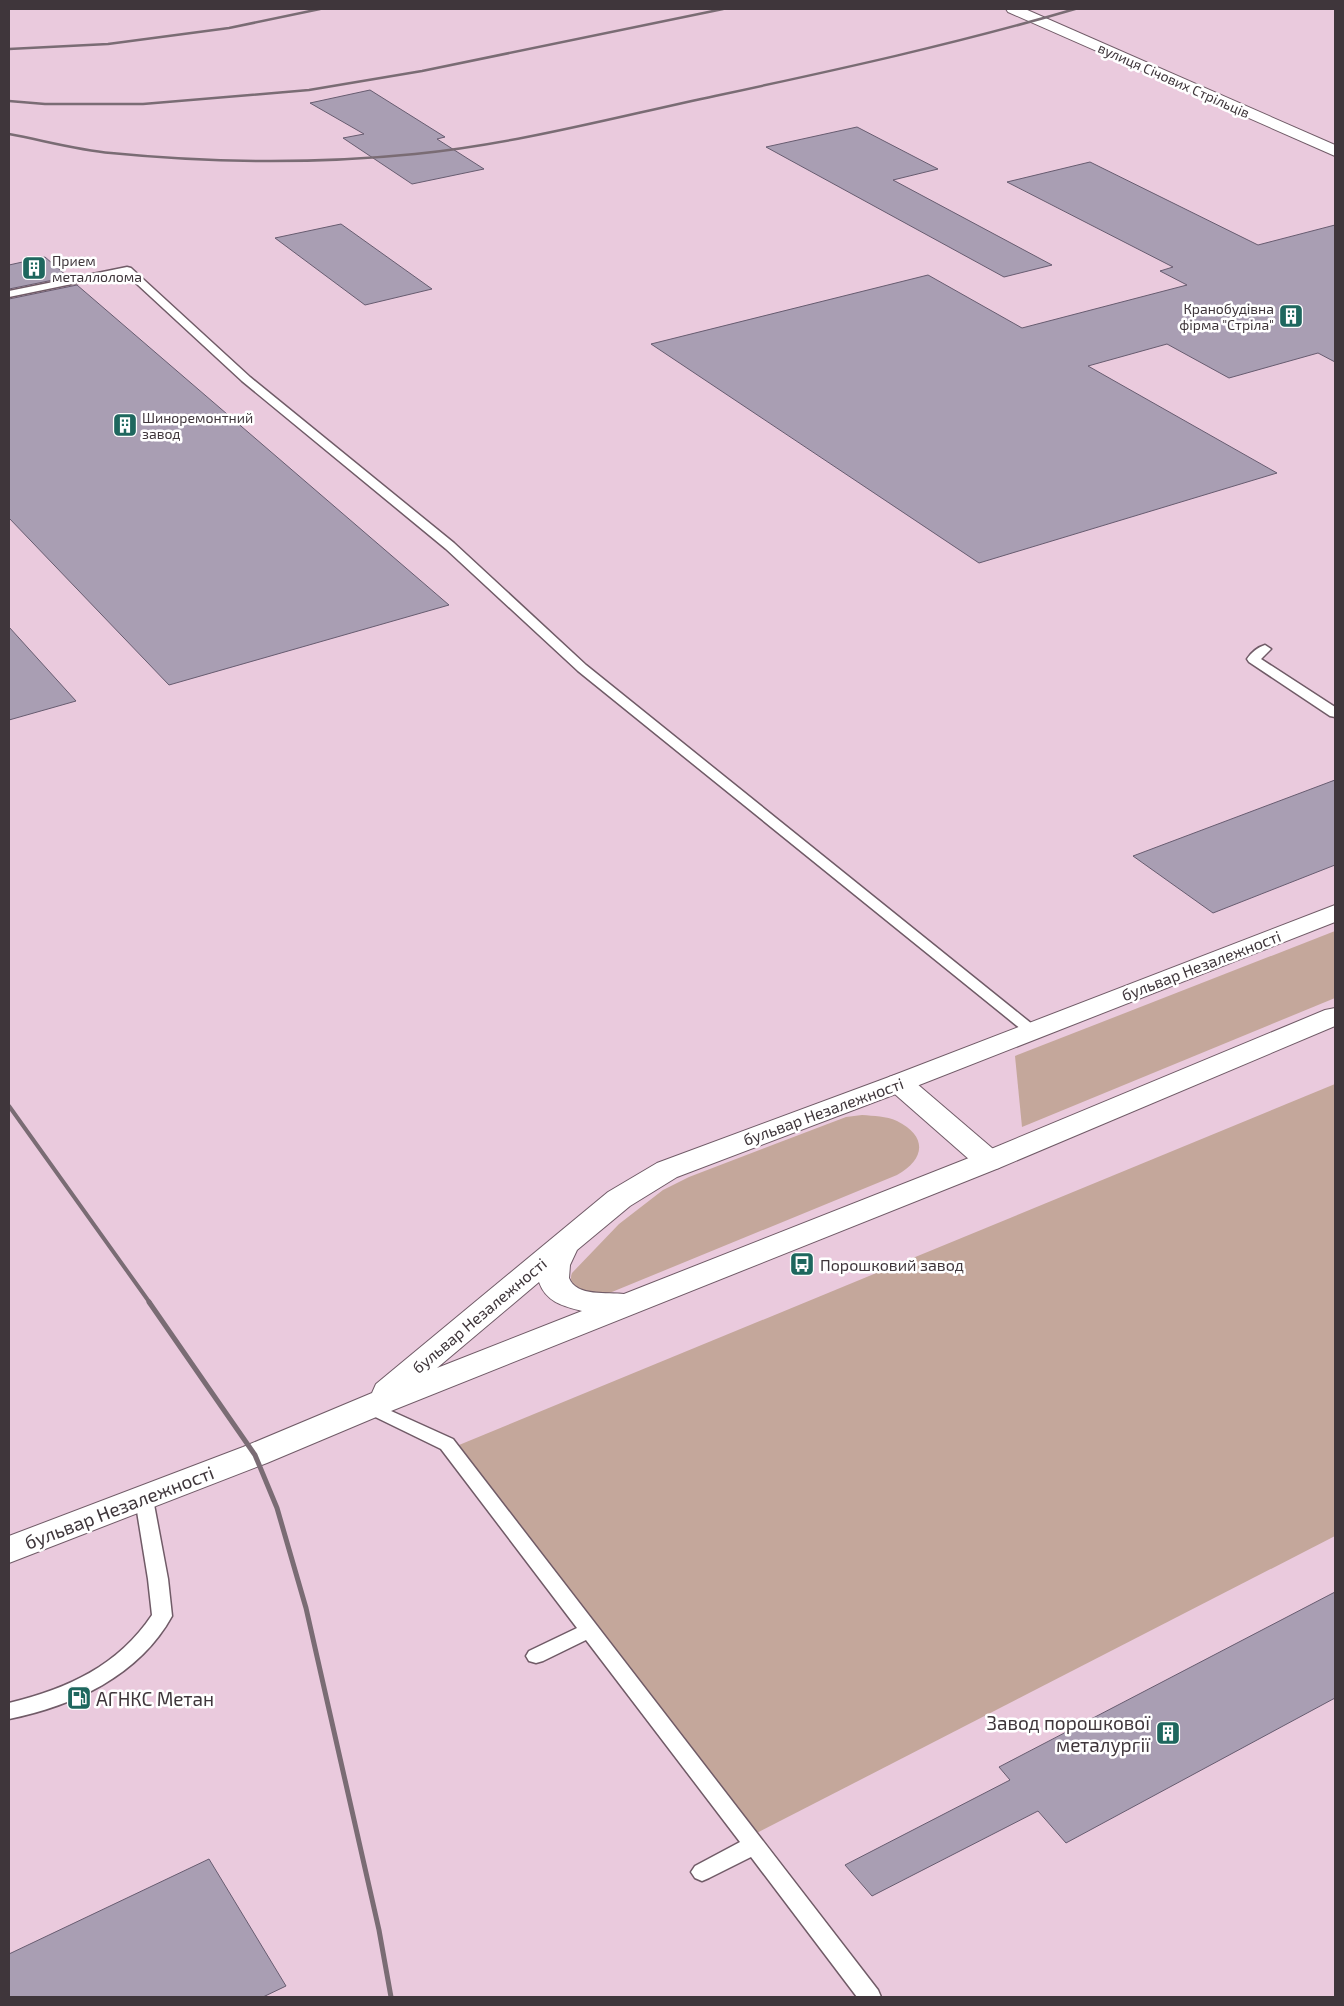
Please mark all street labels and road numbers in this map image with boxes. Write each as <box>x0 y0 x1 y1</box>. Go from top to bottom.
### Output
street label: вулиця Січових Стрільців <box>1095 39 1253 121</box>
street label: бульвар Незалежності <box>1119 926 1284 1005</box>
street label: бульвар Незалежності <box>740 1073 906 1150</box>
street label: бульвар Незалежності <box>408 1253 551 1377</box>
street label: бульвар Незалежності <box>21 1460 217 1555</box>

